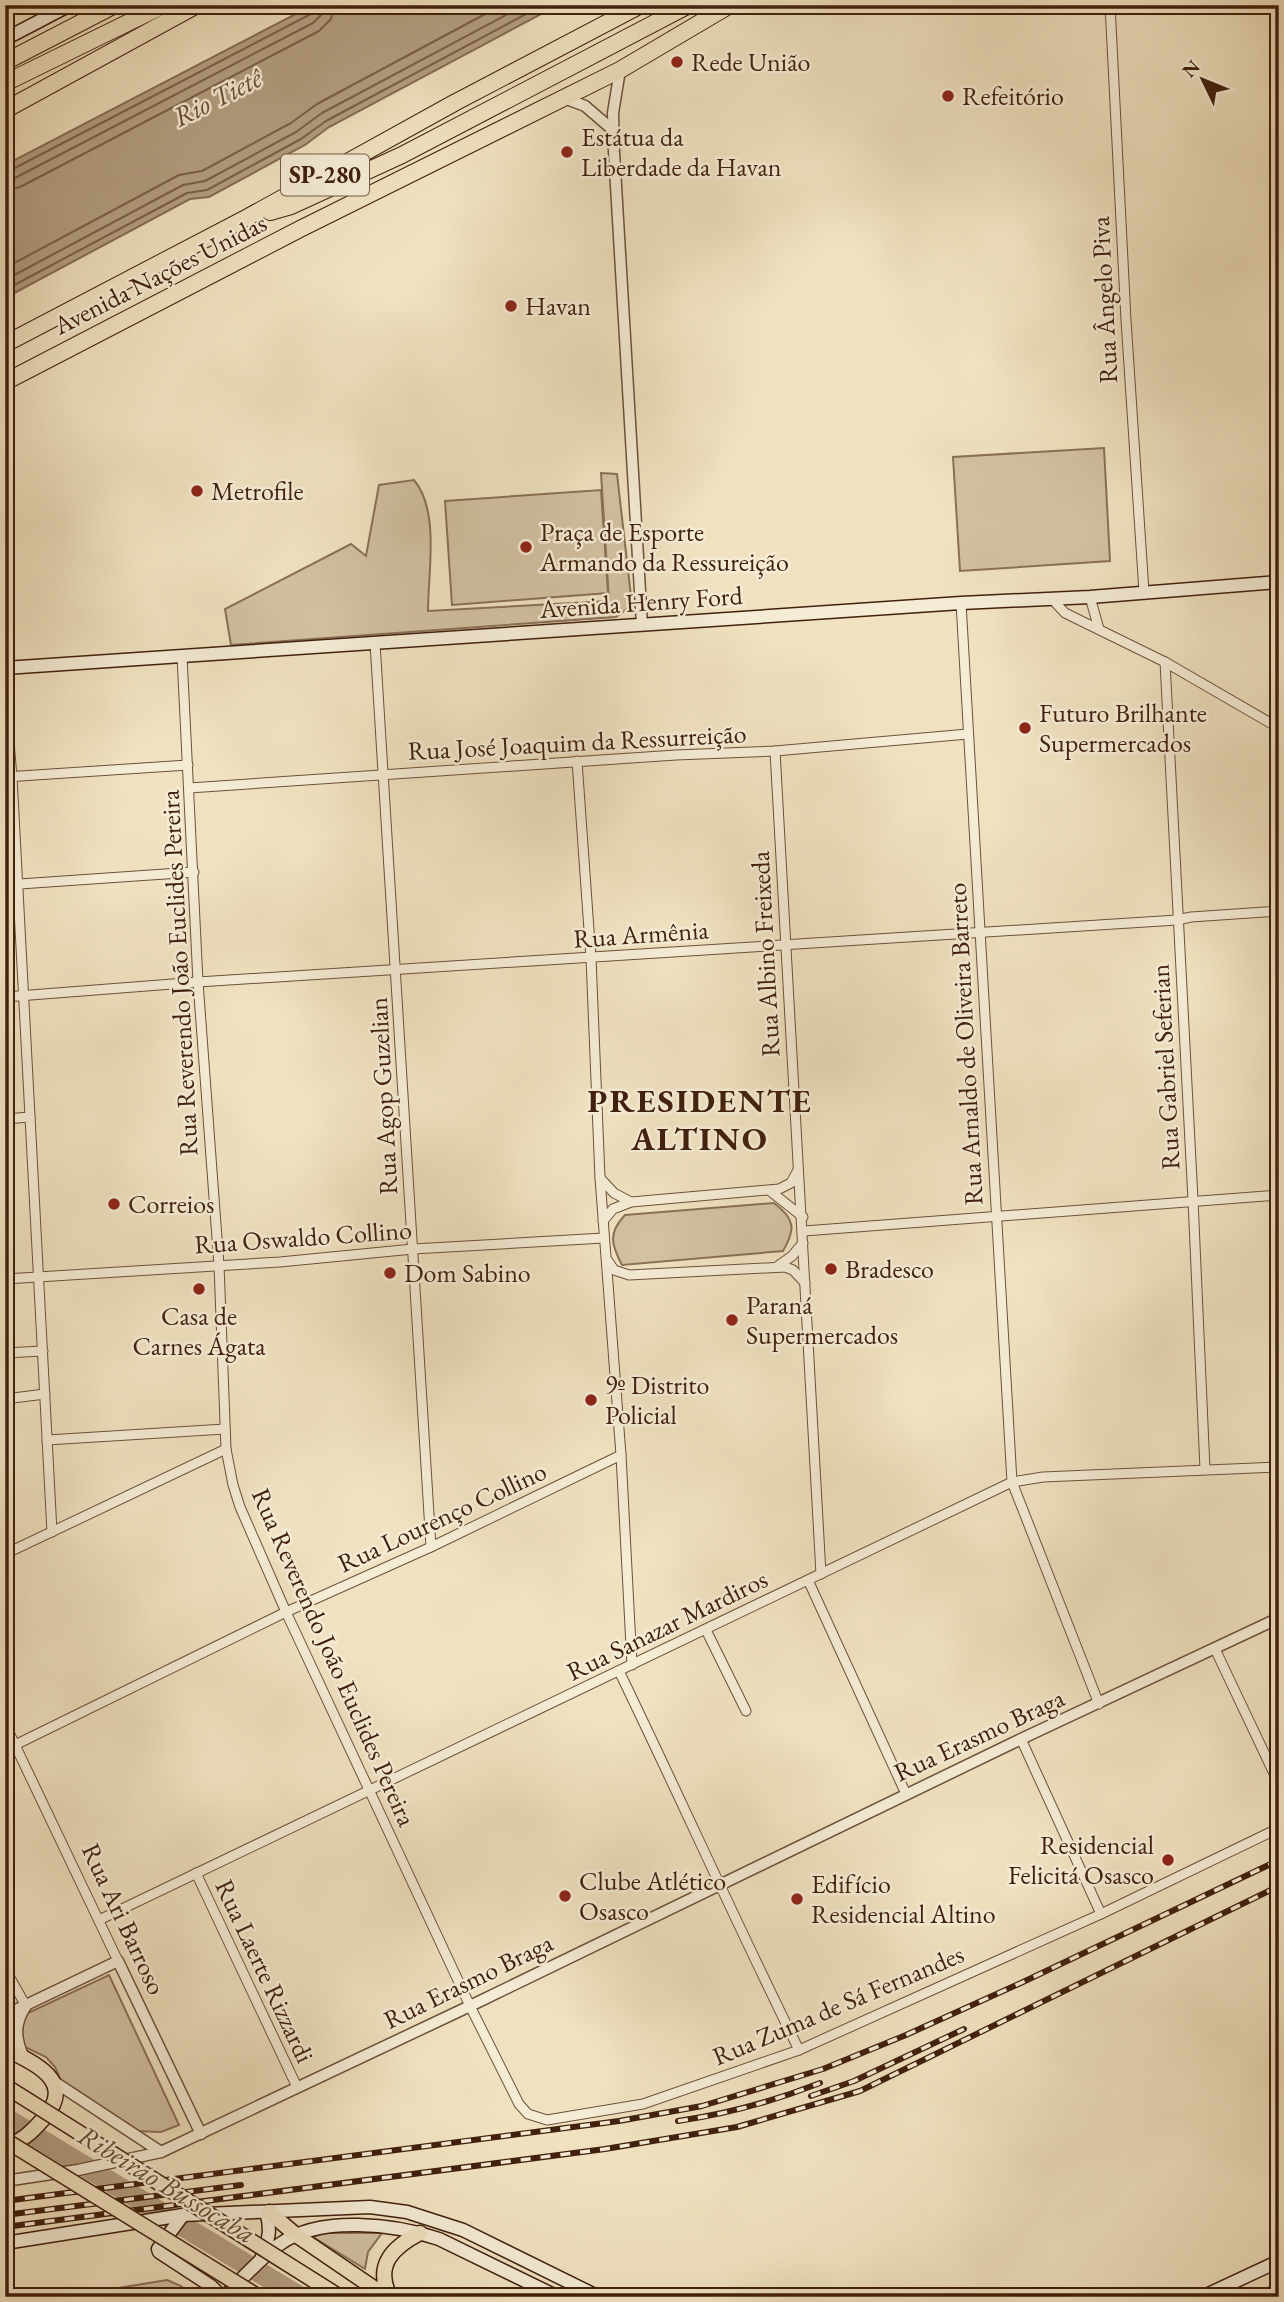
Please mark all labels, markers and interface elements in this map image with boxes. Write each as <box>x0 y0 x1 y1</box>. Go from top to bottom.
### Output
place label: Rede União <box>691 45 810 79</box>
north arrow <box>1168 46 1238 116</box>
marker: Rede União <box>669 54 685 70</box>
text: N <box>1177 54 1206 83</box>
water label: Rio Tietê <box>166 59 269 135</box>
place label: Refeitório <box>962 79 1064 113</box>
marker: Refeitório <box>940 88 956 104</box>
place label: Estátua da Liberdade da Havan <box>581 120 782 184</box>
marker: Estátua da Liberdade da Havan <box>559 144 575 160</box>
road number: SP-280 <box>281 154 369 196</box>
street label: Avenida Nações Unidas <box>47 206 272 343</box>
street label: Rua Ângelo Piva <box>1083 215 1125 384</box>
place label: Havan <box>525 289 591 323</box>
marker: Havan <box>503 298 519 314</box>
place label: Metrofile <box>211 474 304 508</box>
marker: Metrofile <box>189 483 205 499</box>
place label: Praça de Esporte Armando da Ressureição <box>539 515 789 579</box>
marker: Praça de Esporte Armando da Ressureição <box>518 539 534 555</box>
street label: Avenida Henry Ford <box>537 578 744 626</box>
place label: Futuro Brilhante Supermercados <box>1039 696 1207 760</box>
street label: Rua José Joaquim da Ressurreição <box>407 716 747 768</box>
marker: Futuro Brilhante Supermercados <box>1017 720 1033 736</box>
street label: Rua Reverendo João Euclides Pereira <box>152 788 206 1157</box>
street label: Rua Albino Freixeda <box>743 850 787 1058</box>
street label: Rua Arnaldo de Oliveira Barreto <box>940 882 990 1206</box>
street label: Rua Armênia <box>572 912 710 956</box>
street label: Rua Gabriel Seferian <box>1143 963 1187 1171</box>
street label: Rua Agop Guzelian <box>361 996 405 1196</box>
district label: PRESIDENTE ALTINO <box>587 1079 813 1160</box>
place label: Correios <box>128 1187 214 1221</box>
marker: Correios <box>106 1196 122 1212</box>
street label: Rua Oswaldo Collino <box>193 1212 413 1262</box>
place label: Bradesco <box>845 1252 934 1286</box>
place label: Dom Sabino <box>404 1256 531 1290</box>
marker: Bradesco <box>823 1261 839 1277</box>
marker: Dom Sabino <box>382 1265 398 1281</box>
marker: Casa de Carnes Ágata <box>191 1281 207 1297</box>
place label: Paraná Supermercados <box>746 1288 898 1352</box>
place label: Casa de Carnes Ágata <box>132 1299 266 1363</box>
marker: Paraná Supermercados <box>724 1312 740 1328</box>
place label: 9º Distrito Policial <box>605 1368 709 1432</box>
marker: 9º Distrito Policial <box>583 1392 599 1408</box>
street label: Rua Lourenço Collino <box>332 1454 552 1580</box>
street label: Rua Reverendo João Euclides Pereira <box>244 1483 424 1832</box>
street label: Rua Sanazar Mardiros <box>561 1562 773 1688</box>
street label: Rua Erasmo Braga <box>888 1680 1070 1789</box>
place label: Residencial Felicitá Osasco <box>1008 1828 1154 1892</box>
street label: Rua Ari Barroso <box>74 1838 174 2000</box>
marker: Residencial Felicitá Osasco <box>1160 1852 1176 1868</box>
place label: Clube Atlético Osasco <box>579 1864 726 1928</box>
place label: Edifício Residencial Altino <box>811 1867 996 1931</box>
street label: Rua Laerte Rizzardi <box>208 1874 322 2068</box>
marker: Clube Atlético Osasco <box>557 1888 573 1904</box>
marker: Edifício Residencial Altino <box>789 1891 805 1907</box>
street label: Rua Erasmo Braga <box>378 1925 559 2037</box>
street label: Rua Zuma de Sá Fernandes <box>707 1937 969 2073</box>
water label: Ribeirão Bussocaba <box>72 2117 262 2251</box>

